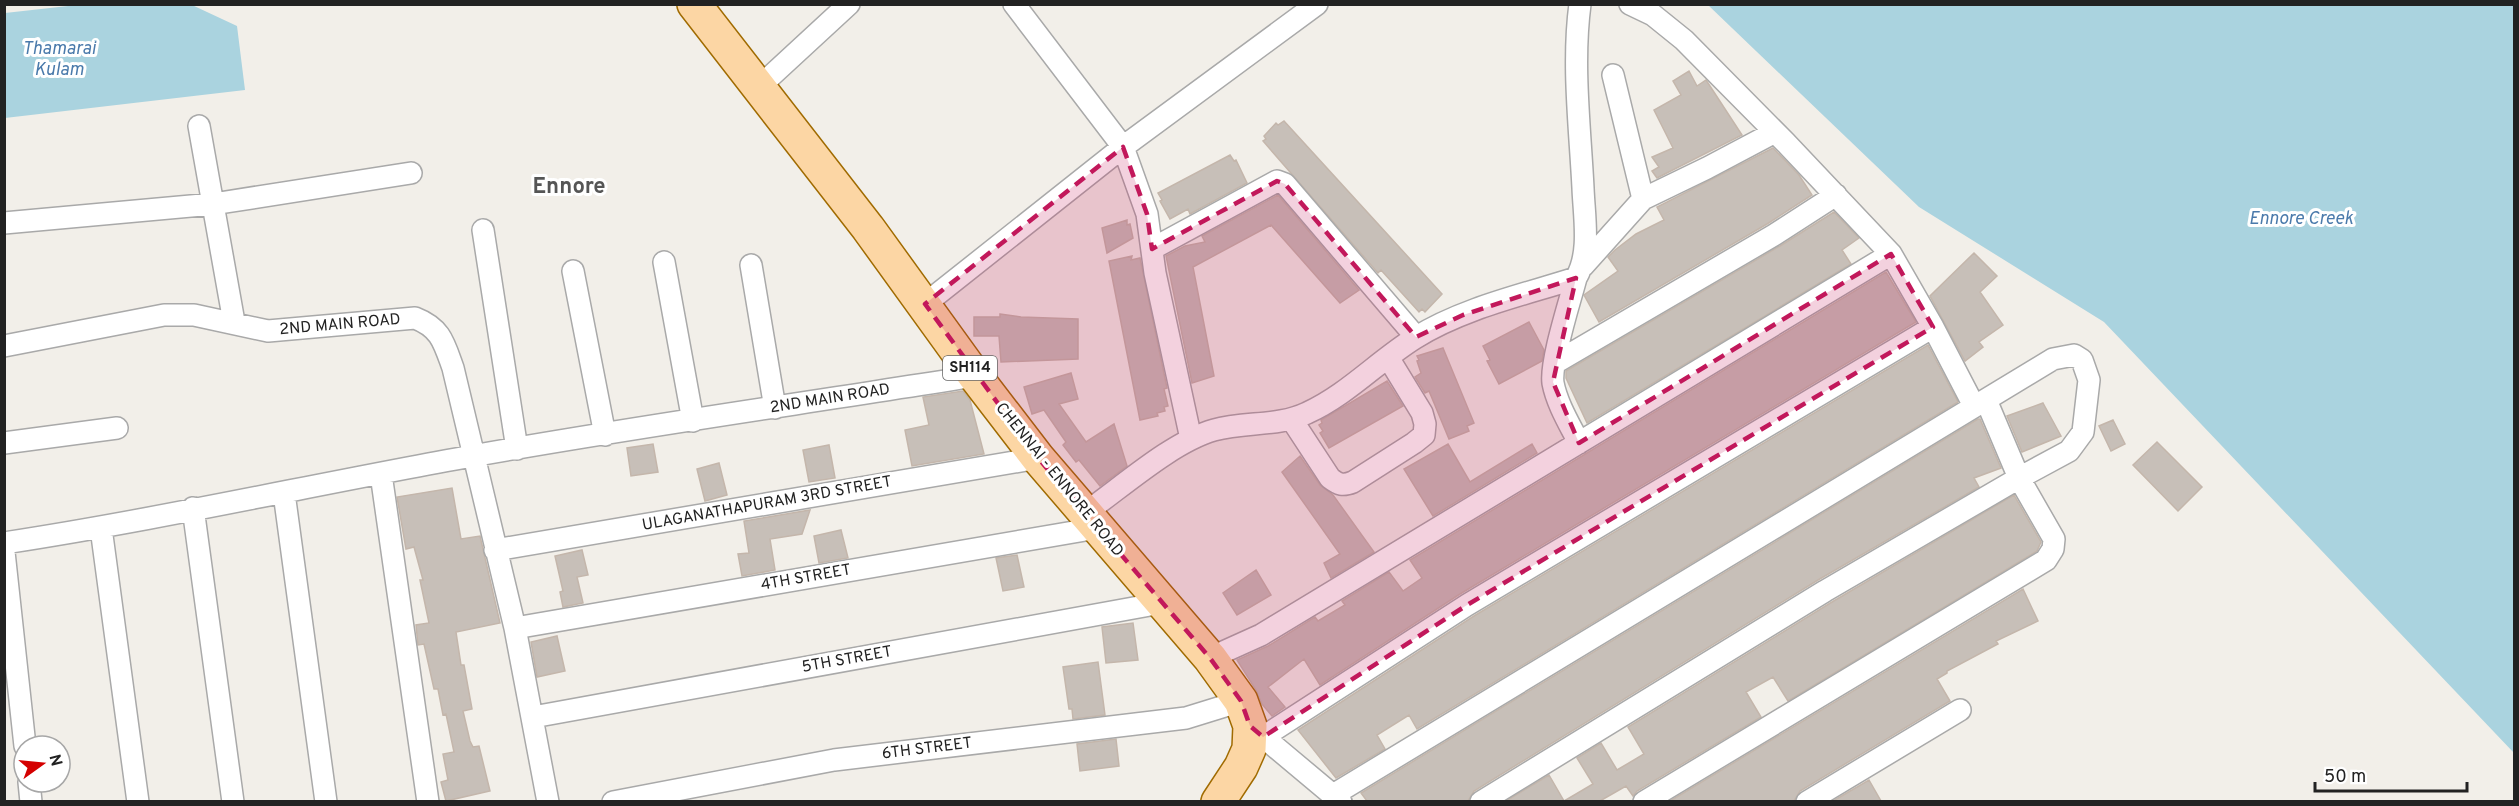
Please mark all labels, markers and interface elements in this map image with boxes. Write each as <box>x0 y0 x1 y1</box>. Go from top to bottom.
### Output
water label: Thamarai Kulam <box>22 38 97 82</box>
district label: Ennore <box>533 174 606 201</box>
water label: Ennore Creek <box>2249 208 2354 231</box>
street label: 2ND MAIN ROAD <box>279 310 401 340</box>
road number: SH114 <box>943 356 997 380</box>
street label: 2ND MAIN ROAD <box>768 380 892 418</box>
street label: CHENNAI - ENNORE ROAD <box>991 399 1127 561</box>
street label: ULAGANATHAPURAM 3RD STREET <box>641 472 893 536</box>
street label: 4TH STREET <box>759 560 853 596</box>
street label: 5TH STREET <box>800 642 894 678</box>
north arrow <box>12 734 72 794</box>
street label: 6TH STREET <box>881 734 973 764</box>
text: N <box>43 752 66 769</box>
scale bar <box>2315 755 2466 793</box>
text: 50 m <box>2324 766 2366 789</box>

